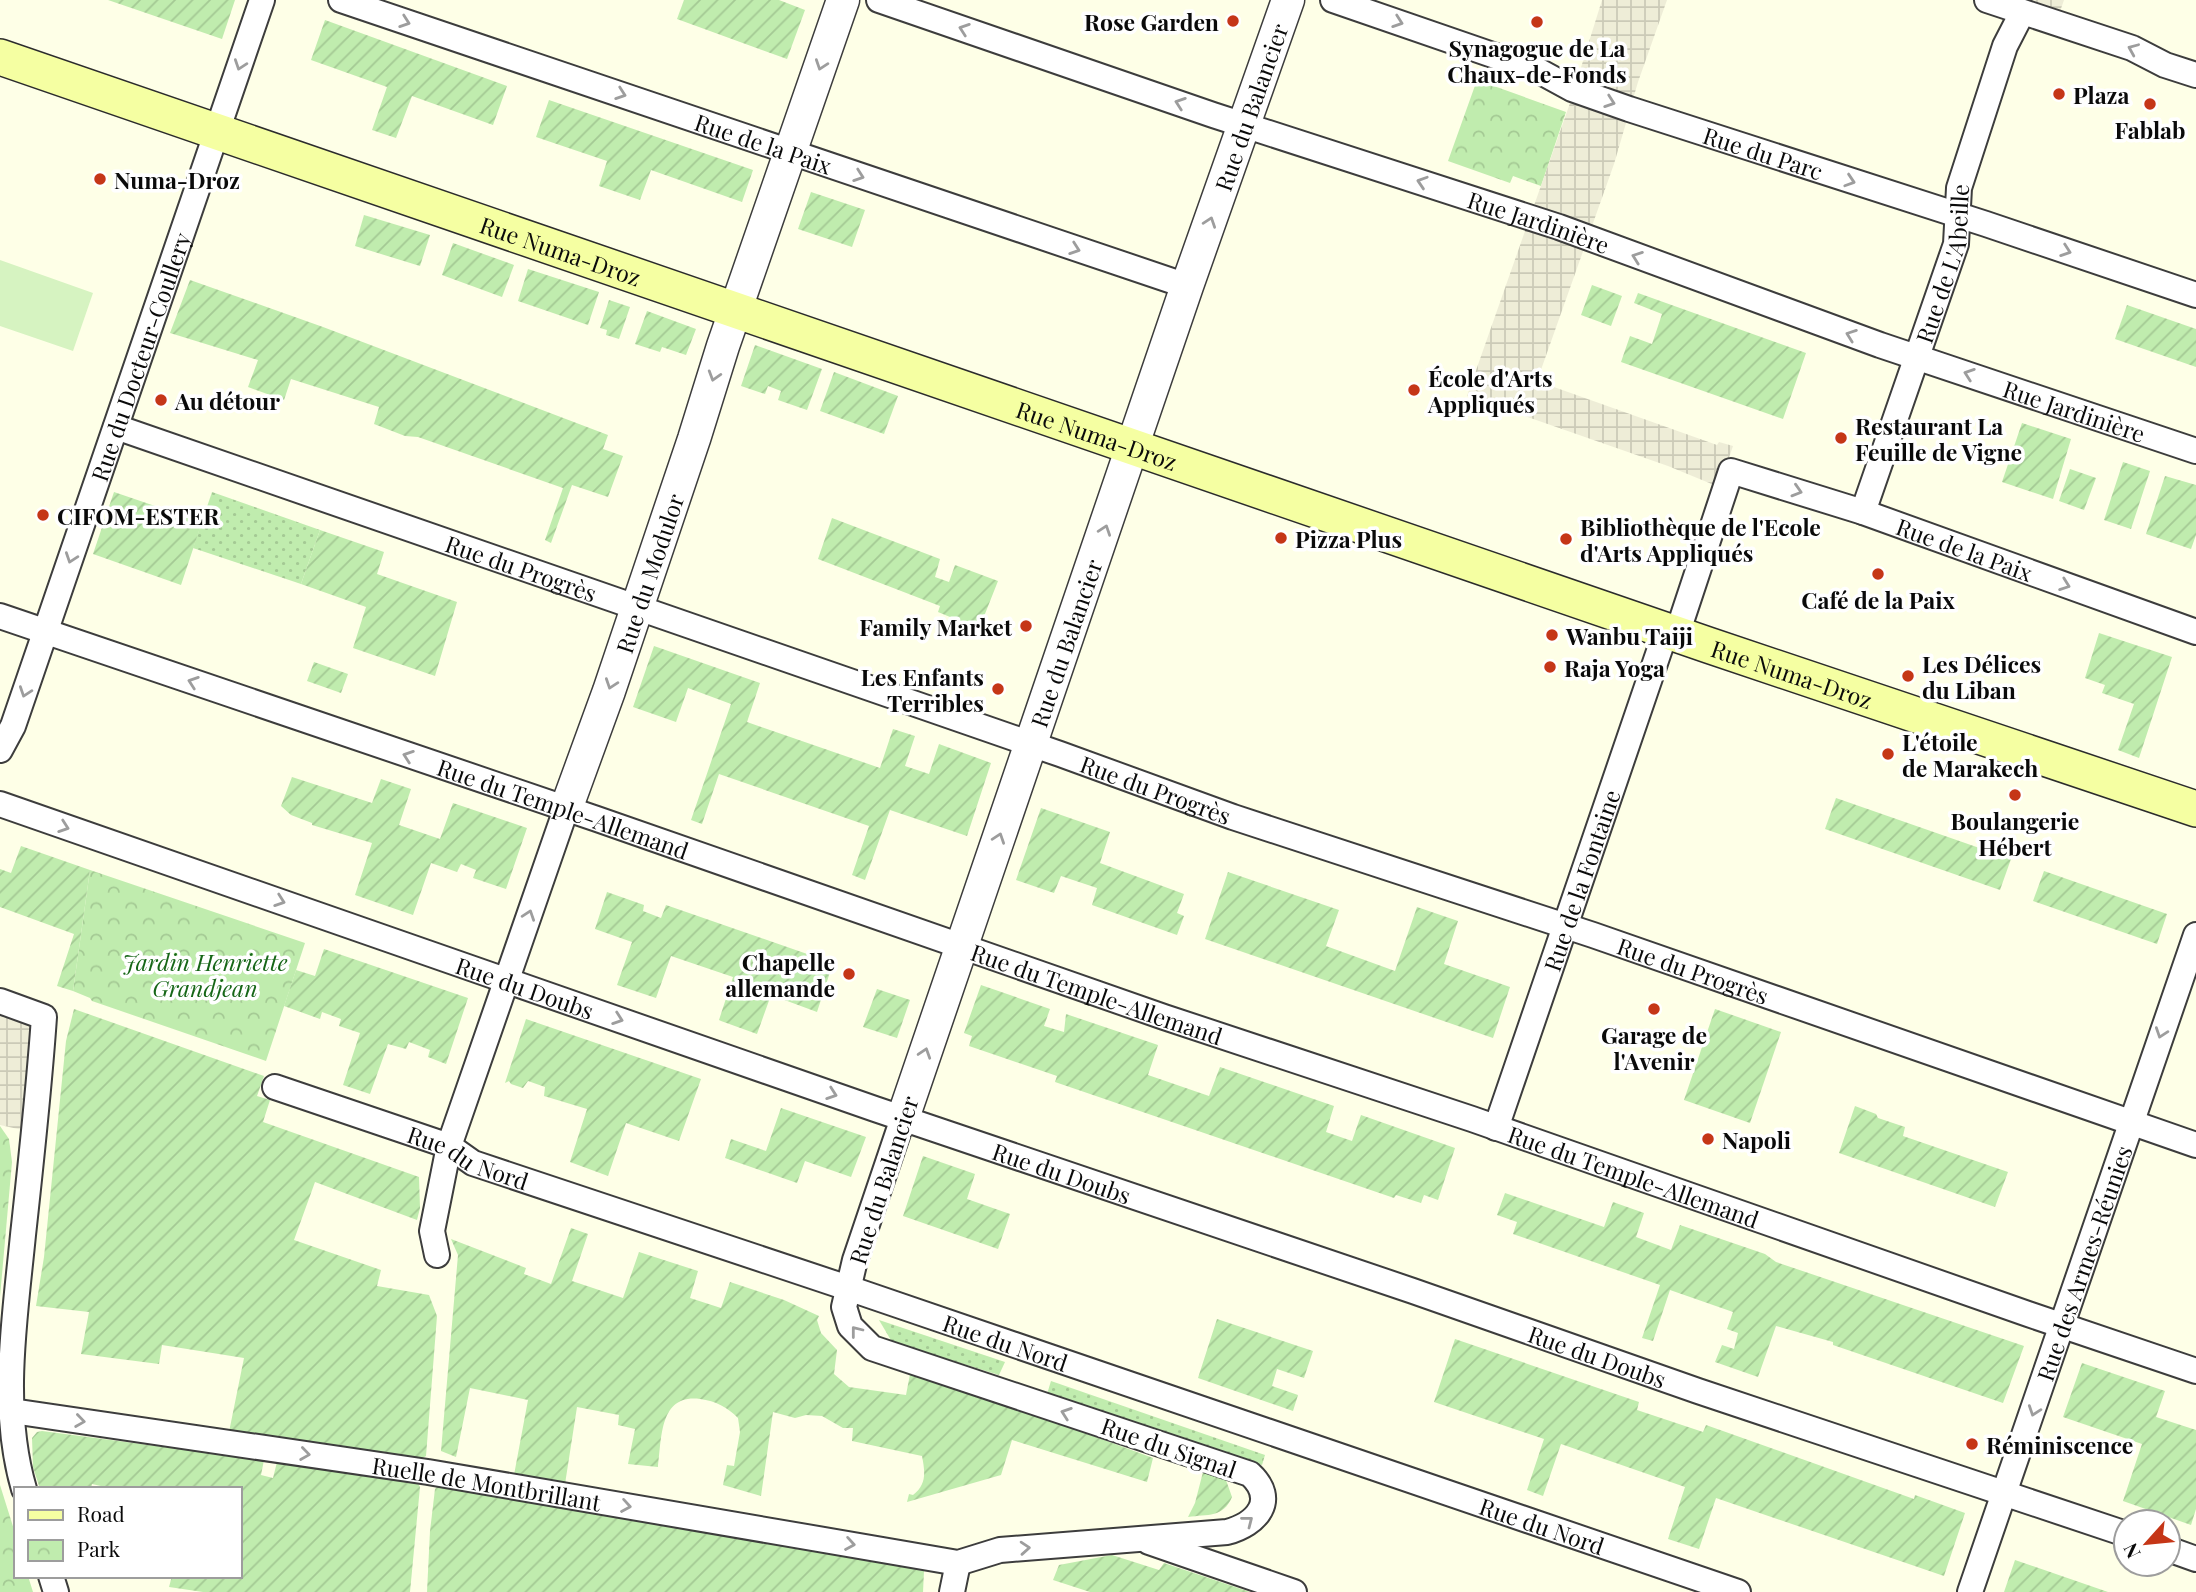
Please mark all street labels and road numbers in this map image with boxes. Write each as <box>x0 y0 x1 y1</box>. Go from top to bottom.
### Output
street label: Rue du Balancier <box>1206 19 1294 195</box>
street label: Rue de la Paix <box>691 105 836 180</box>
street label: Rue du Parc <box>1700 119 1827 186</box>
street label: Rue Jardinière <box>1464 183 1614 260</box>
street label: Rue de L'Abeille <box>1907 183 1975 347</box>
street label: Rue Numa-Droz <box>476 208 645 292</box>
street label: Rue du Docteur-Coullery <box>83 228 197 485</box>
street label: Rue Jardinière <box>2000 372 2149 448</box>
street label: Rue Numa-Droz <box>1012 393 1181 477</box>
street label: Rue du Modulor <box>607 489 690 657</box>
street label: Rue de la Paix <box>1892 510 2037 587</box>
street label: Rue du Progrès <box>442 527 601 608</box>
street label: Rue du Balancier <box>1022 555 1108 731</box>
street label: Rue Numa-Droz <box>1707 632 1877 715</box>
street label: Rue du Progrès <box>1076 747 1235 830</box>
street label: Rue du Temple-Allemand <box>433 750 693 865</box>
street label: Rue de la Fontaine <box>1535 785 1626 975</box>
street label: Rue du Progrès <box>1613 929 1773 1010</box>
street label: Rue du Temple-Allemand <box>967 935 1227 1051</box>
street label: Rue du Doubs <box>452 949 598 1025</box>
street label: Rue du Balancier <box>841 1092 925 1268</box>
street label: Rue du Temple-Allemand <box>1504 1117 1763 1234</box>
street label: Rue du Nord <box>404 1118 533 1196</box>
street label: Rue du Doubs <box>989 1134 1135 1210</box>
street label: Rue des Armes-Réunies <box>2028 1141 2138 1385</box>
street label: Rue du Nord <box>939 1306 1072 1377</box>
street label: Rue du Doubs <box>1524 1317 1670 1394</box>
street label: Rue du Signal <box>1097 1409 1241 1485</box>
street label: Ruelle de Montbrillant <box>370 1449 604 1517</box>
street label: Rue du Nord <box>1476 1489 1609 1561</box>

